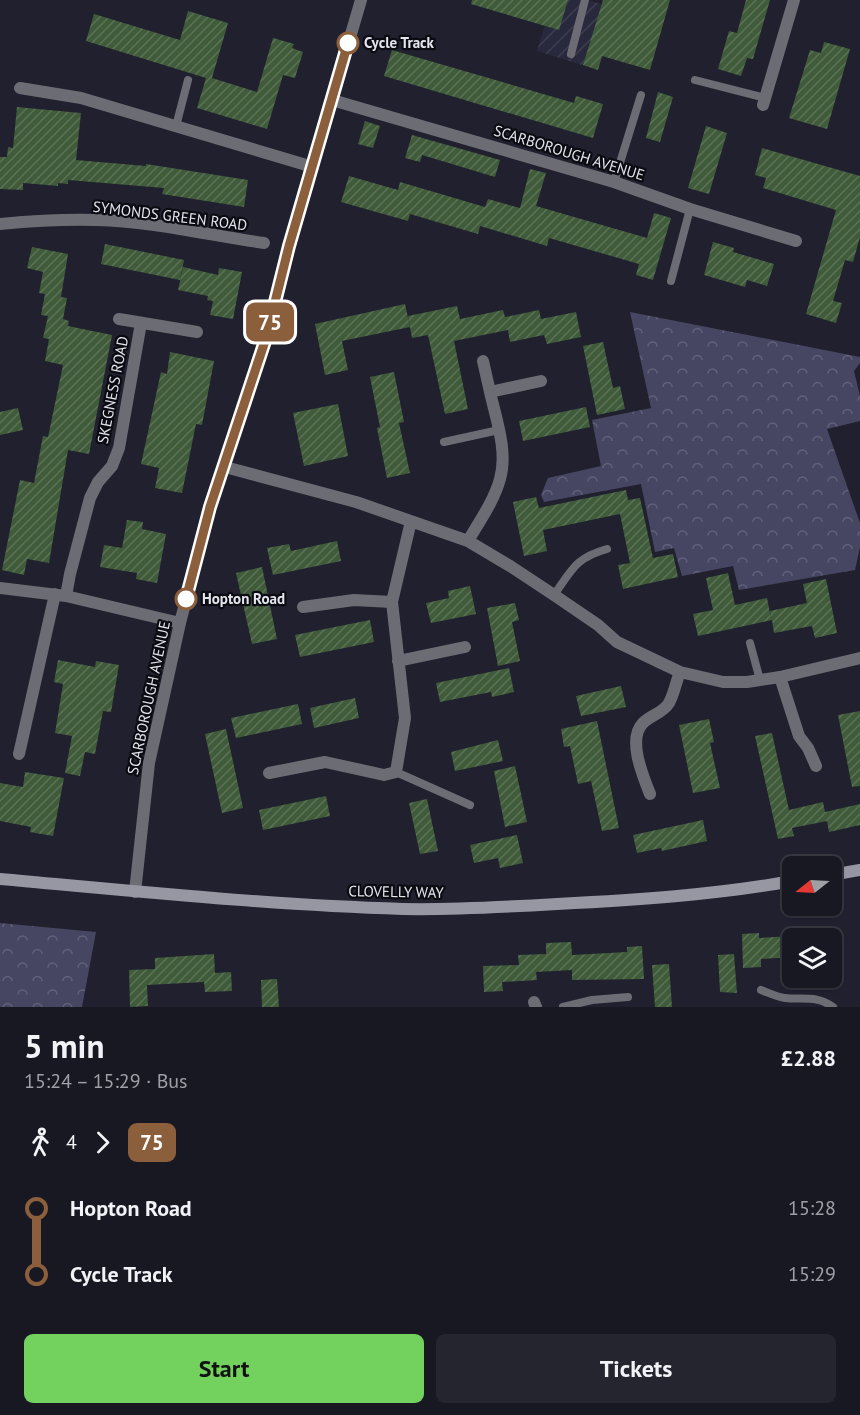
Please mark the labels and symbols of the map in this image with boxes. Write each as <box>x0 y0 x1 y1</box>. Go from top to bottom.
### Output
marker: Cycle Track <box>337 32 359 54</box>
place label: Cycle Track <box>364 33 435 52</box>
street label: SCARBOROUGH AVENUE <box>492 121 647 184</box>
street label: SYMONDS GREEN ROAD <box>92 197 248 234</box>
line badge: 75 <box>243 302 297 342</box>
street label: SKEGNESS ROAD <box>93 335 132 445</box>
marker: Hopton Road <box>175 588 197 610</box>
place label: Hopton Road <box>202 589 285 608</box>
street label: SCARBOROUGH AVENUE <box>123 619 174 776</box>
north arrow <box>782 856 842 916</box>
street label: CLOVELLY WAY <box>348 881 445 902</box>

